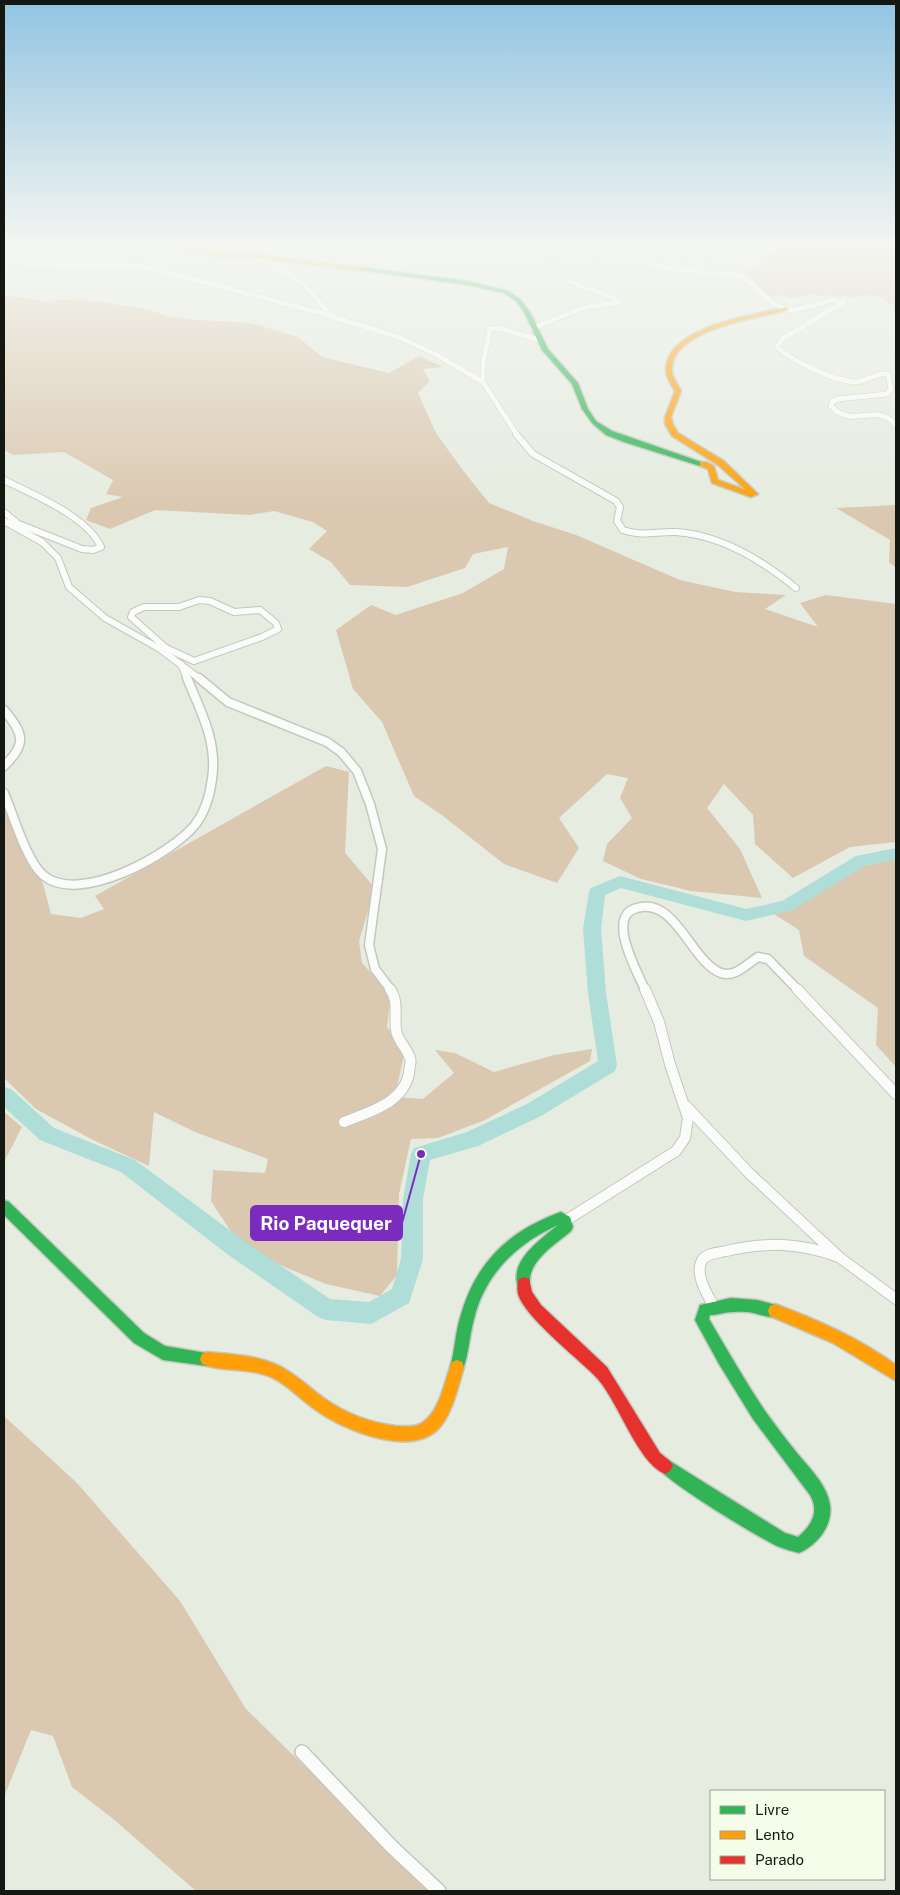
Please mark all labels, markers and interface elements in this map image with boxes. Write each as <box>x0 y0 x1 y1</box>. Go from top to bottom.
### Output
callout: Rio Paquequer <box>251 1206 402 1240</box>
text: Rio Paquequer <box>260 1212 392 1234</box>
legend <box>710 1790 885 1880</box>
text: Livre <box>755 1801 789 1818</box>
text: Lento <box>755 1826 794 1843</box>
text: Parado <box>755 1851 804 1868</box>

